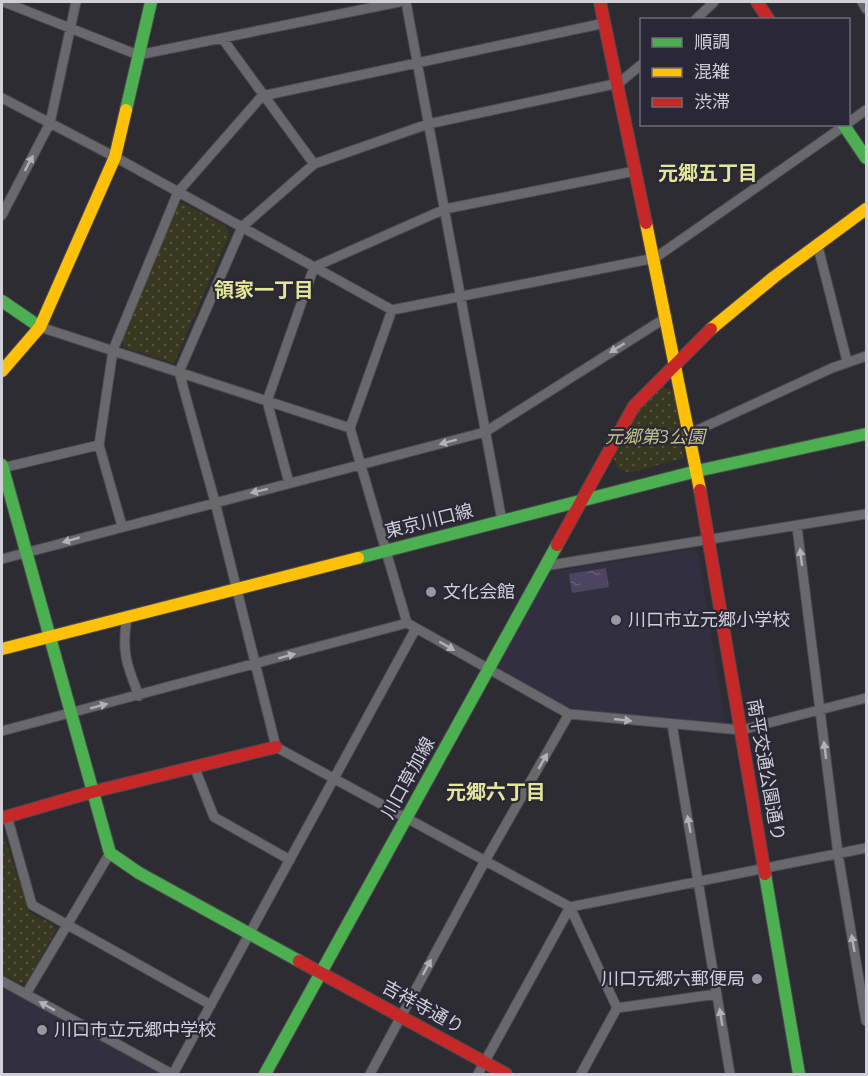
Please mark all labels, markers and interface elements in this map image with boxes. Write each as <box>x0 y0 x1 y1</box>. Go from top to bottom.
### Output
legend <box>640 18 850 126</box>
text: 順調 <box>694 31 730 53</box>
text: 混雑 <box>694 61 730 83</box>
text: 渋滞 <box>694 91 730 113</box>
one-way arrow <box>24 155 34 172</box>
district label: 元郷五丁目 <box>658 161 758 185</box>
district label: 領家一丁目 <box>214 278 314 302</box>
one-way arrow <box>609 342 625 353</box>
park label: 元郷第3公園 <box>605 426 708 448</box>
one-way arrow <box>439 437 457 447</box>
one-way arrow <box>250 487 268 496</box>
street label: 東京川口線 <box>383 499 475 543</box>
one-way arrow <box>61 536 79 545</box>
one-way arrow <box>796 547 806 566</box>
place label: 文化会館 <box>443 581 515 603</box>
marker: 文化会館 <box>424 585 438 599</box>
place label: 川口市立元郷小学校 <box>628 609 790 631</box>
marker: 川口市立元郷小学校 <box>609 613 623 627</box>
one-way arrow <box>438 641 455 651</box>
one-way arrow <box>278 651 296 660</box>
street label: 南平交通公園通り <box>743 697 789 843</box>
one-way arrow <box>90 701 108 711</box>
one-way arrow <box>614 715 633 725</box>
street label: 川口草加線 <box>377 733 439 823</box>
one-way arrow <box>821 740 830 759</box>
one-way arrow <box>538 752 548 769</box>
district label: 元郷六丁目 <box>446 780 546 804</box>
one-way arrow <box>684 815 693 834</box>
one-way arrow <box>848 933 857 952</box>
one-way arrow <box>422 959 432 976</box>
place label: 川口元郷六郵便局 <box>601 968 745 990</box>
marker: 川口元郷六郵便局 <box>750 972 764 986</box>
street label: 吉祥寺通り <box>378 976 468 1038</box>
one-way arrow <box>38 1001 55 1011</box>
one-way arrow <box>716 1007 725 1026</box>
place label: 川口市立元郷中学校 <box>54 1019 216 1041</box>
marker: 川口市立元郷中学校 <box>35 1023 49 1037</box>

